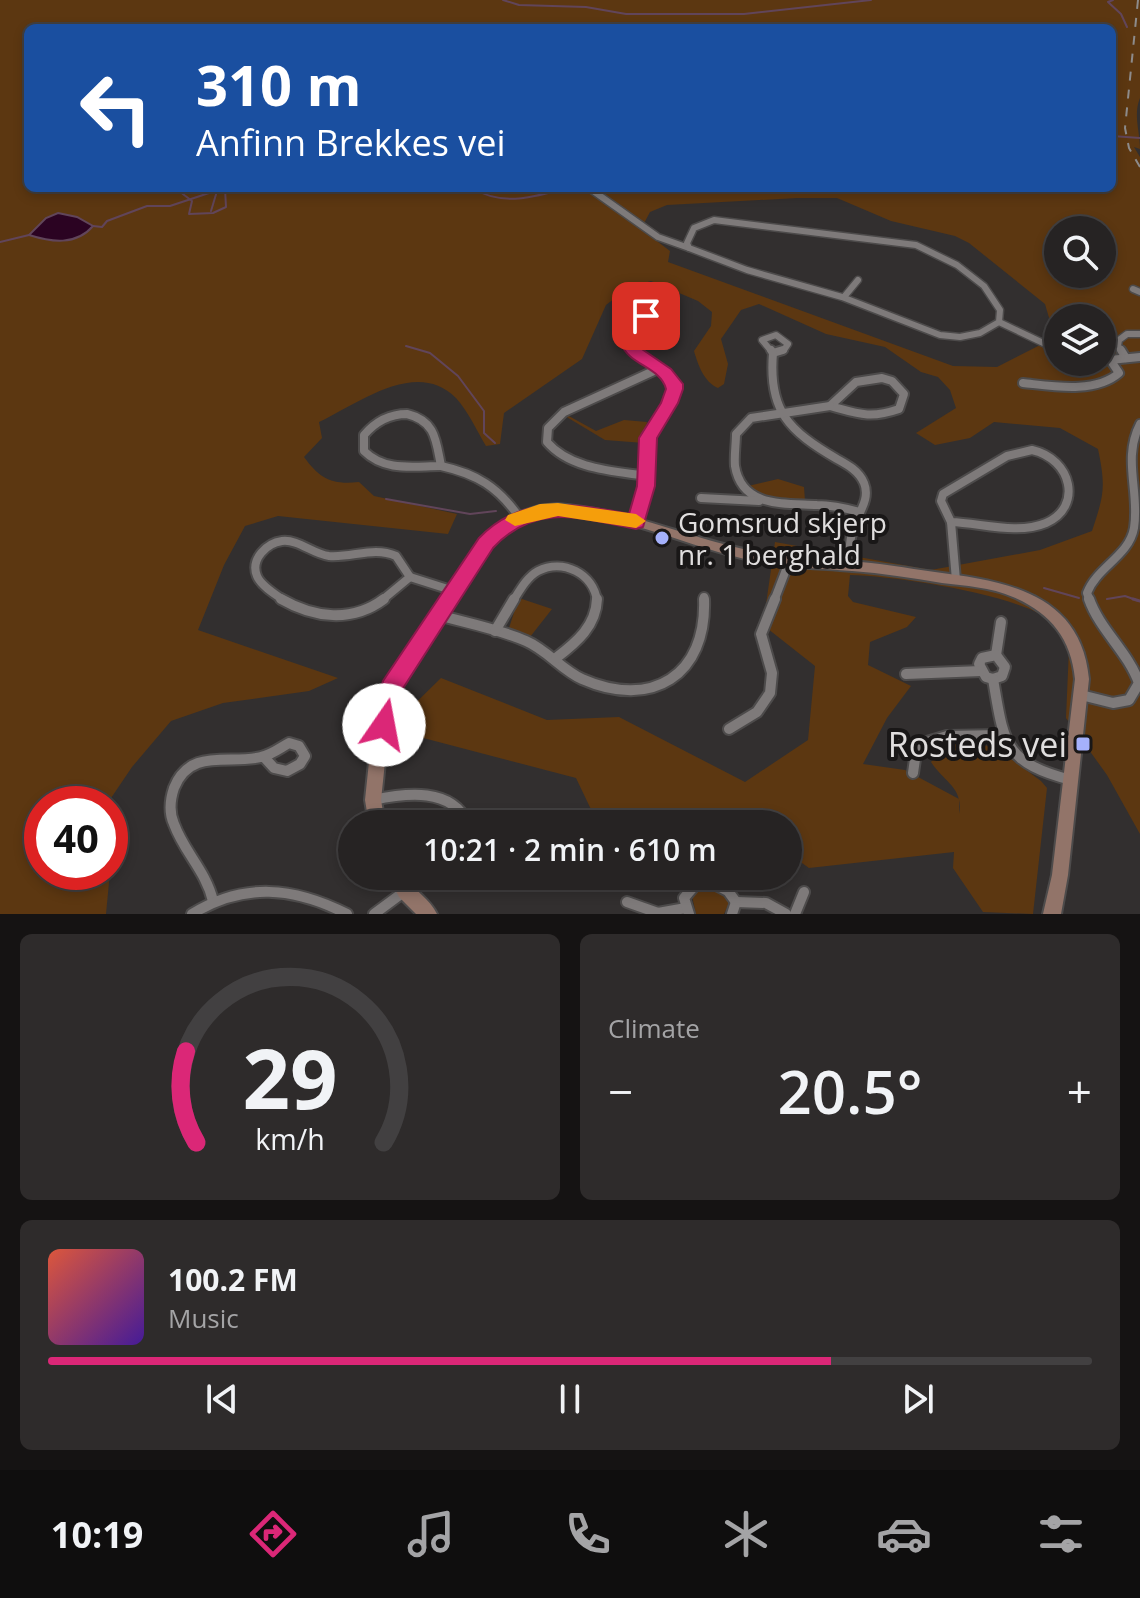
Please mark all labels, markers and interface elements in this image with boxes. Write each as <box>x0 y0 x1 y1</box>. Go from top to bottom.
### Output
text: 310 m <box>196 46 362 122</box>
icon: left <box>64 56 168 160</box>
text: Anfinn Brekkes vei <box>196 118 506 167</box>
map controls <box>1044 216 1116 376</box>
button: search <box>1044 216 1116 288</box>
pin <box>612 282 680 350</box>
icon: arrive <box>624 294 668 338</box>
button: layers <box>1044 304 1116 376</box>
place label: Gomsrud skjerp nr. 1 berghald <box>678 503 887 573</box>
marker: Gomsrud skjerp nr. 1 berghald <box>653 529 671 547</box>
position arrow <box>342 683 426 767</box>
place label: Rosteds vei <box>888 721 1067 767</box>
marker: Rosteds vei <box>1074 735 1092 753</box>
speed limit sign: 40 <box>24 786 128 890</box>
text: 10:21 · 2 min · 610 m <box>423 829 717 870</box>
text: Climate <box>608 1010 700 1046</box>
text: 29 <box>242 1020 338 1133</box>
text: 20.5° <box>777 1050 923 1132</box>
text: − <box>608 1061 633 1121</box>
text: + <box>1067 1061 1092 1121</box>
text: km/h <box>255 1119 325 1158</box>
text: 100.2 FM <box>168 1259 298 1300</box>
text: Music <box>168 1300 239 1336</box>
icon: previous <box>200 1377 244 1421</box>
icon: pause <box>548 1377 592 1421</box>
icon: next <box>896 1377 940 1421</box>
icon: directions <box>245 1506 301 1562</box>
icon: music <box>403 1506 459 1562</box>
icon: phone <box>560 1506 616 1562</box>
icon: climate <box>718 1506 774 1562</box>
icon: car <box>876 1506 932 1562</box>
icon: filters <box>1033 1506 1089 1562</box>
text: 10:19 <box>51 1510 143 1559</box>

